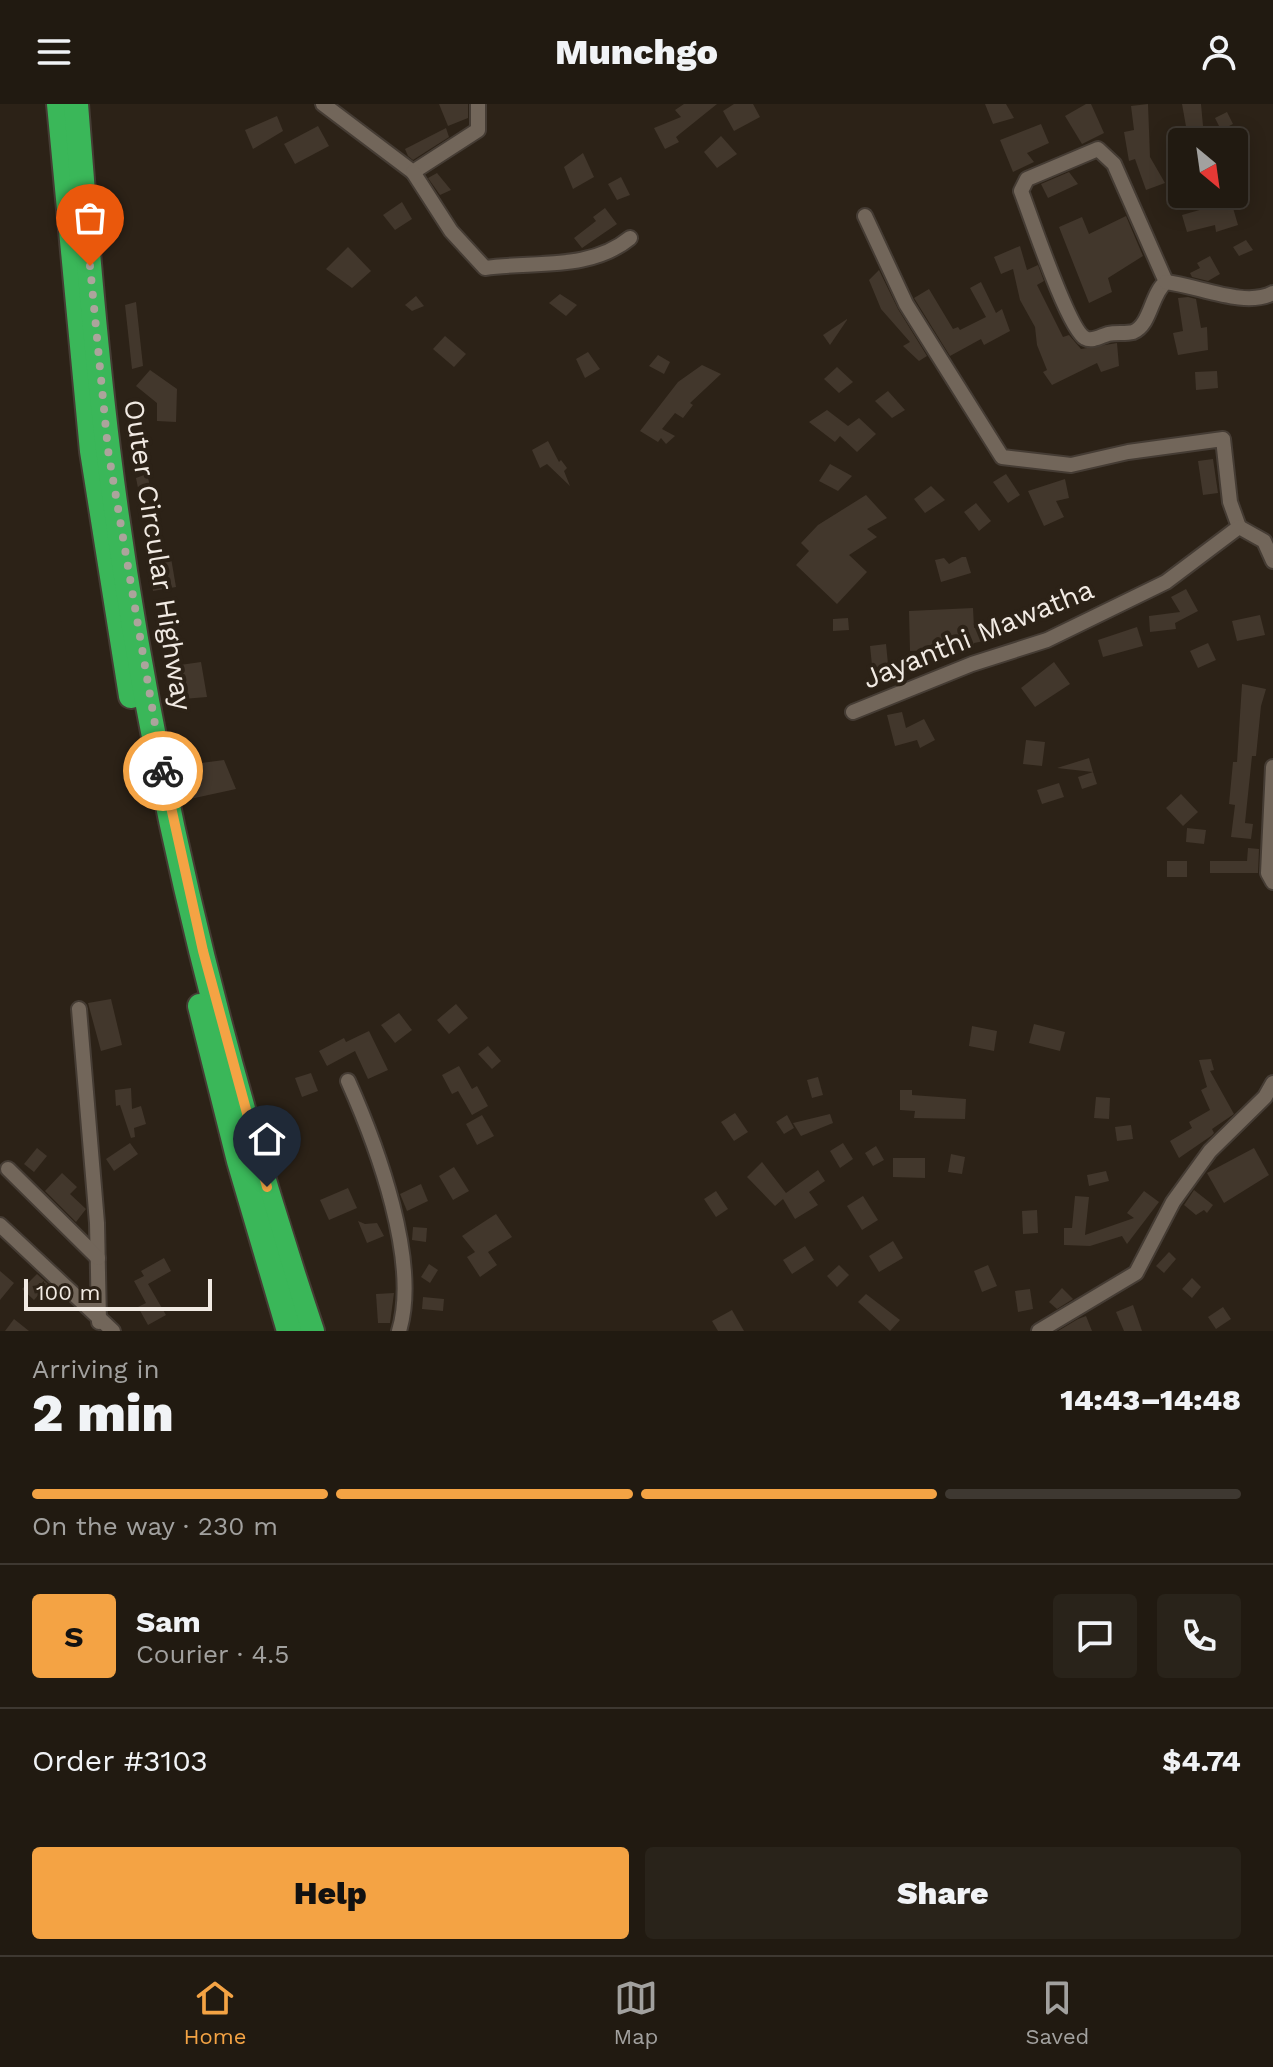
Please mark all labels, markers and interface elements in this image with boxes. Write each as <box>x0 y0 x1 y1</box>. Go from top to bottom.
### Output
icon: menu <box>32 30 76 74</box>
icon: person <box>1197 30 1241 74</box>
text: Munchgo <box>555 31 718 73</box>
north arrow <box>1168 128 1248 208</box>
map controls <box>1168 128 1248 208</box>
pin <box>56 184 124 266</box>
icon: bag <box>68 196 112 240</box>
street label: Outer Circular Highway <box>117 397 199 713</box>
street label: Jayanthi Mawatha <box>858 573 1098 695</box>
courier <box>123 731 203 811</box>
icon: bike <box>141 749 185 793</box>
pin <box>233 1105 301 1187</box>
icon: home <box>245 1117 289 1161</box>
scale bar <box>24 1275 212 1311</box>
text: 100 m <box>36 1280 100 1305</box>
text: Arriving in <box>32 1354 160 1384</box>
text: 14:43–14:48 <box>1060 1382 1241 1417</box>
text: 2 min <box>32 1383 174 1444</box>
text: On the way · 230 m <box>32 1511 278 1541</box>
button: chat <box>1053 1594 1137 1678</box>
button: phone <box>1157 1594 1241 1678</box>
text: Sam <box>136 1604 201 1639</box>
text: S <box>64 1619 84 1654</box>
text: Courier · 4.5 <box>136 1639 289 1669</box>
text: Order #3103 <box>32 1743 208 1778</box>
text: $4.74 <box>1162 1743 1241 1778</box>
button: Help <box>32 1847 629 1939</box>
button: Share <box>645 1847 1241 1939</box>
tab: Home <box>184 1976 246 2049</box>
tab: Map <box>614 1976 658 2049</box>
tab: Saved <box>1026 1976 1089 2049</box>

